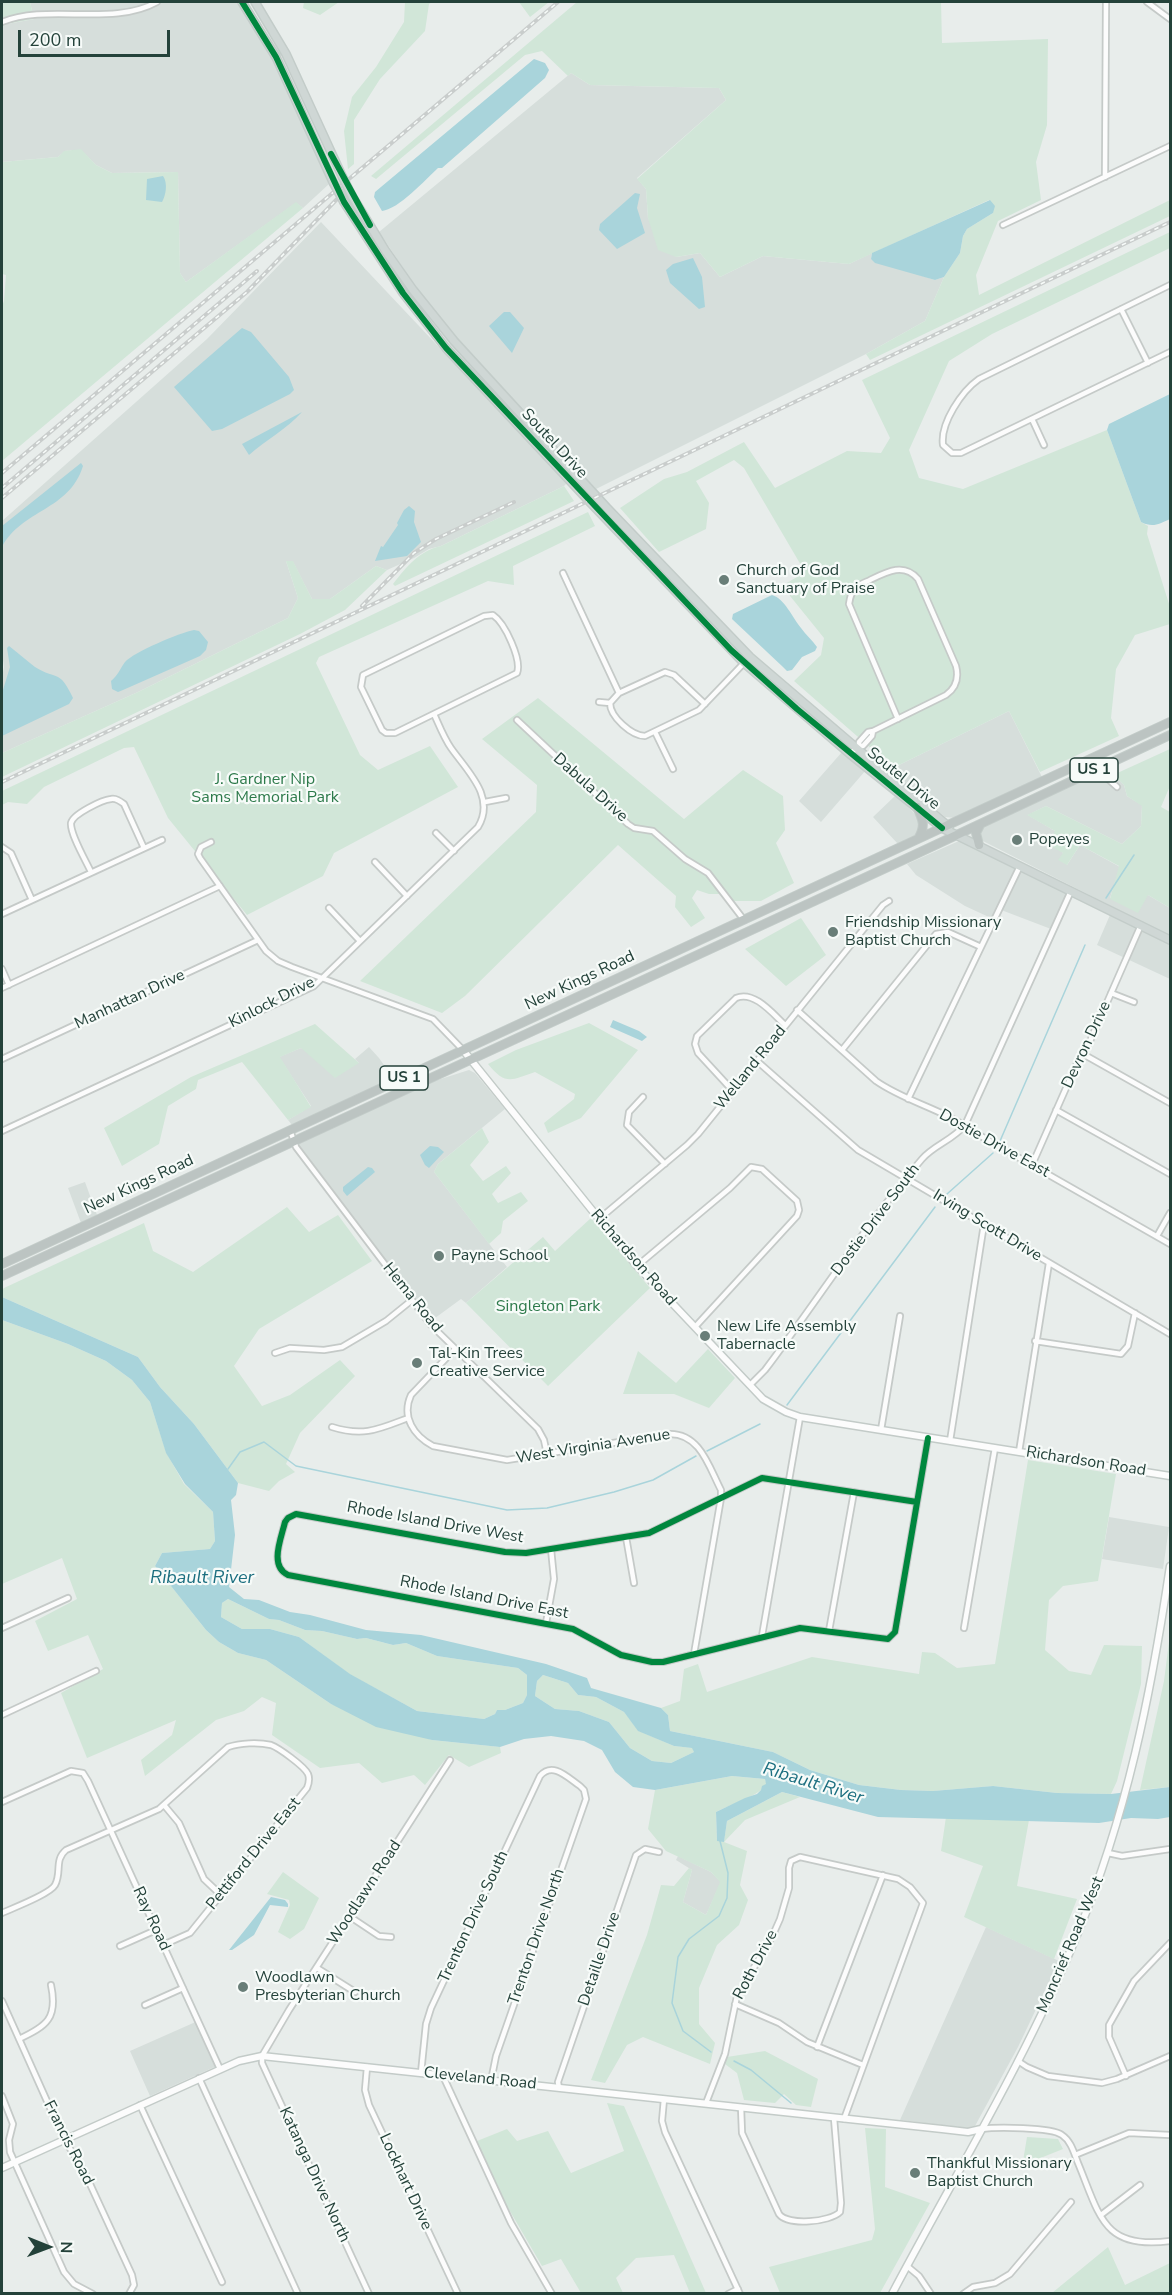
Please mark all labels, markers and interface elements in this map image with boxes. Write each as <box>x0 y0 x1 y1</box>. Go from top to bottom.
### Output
scale bar <box>21 18 172 56</box>
text: 200 m <box>29 28 81 52</box>
street label: Soutel Drive <box>517 405 591 483</box>
place label: Church of God Sanctuary of Praise <box>736 561 875 599</box>
marker: Church of God Sanctuary of Praise <box>717 573 731 587</box>
street label: Soutel Drive <box>863 744 943 814</box>
street label: Dabula Drive <box>549 749 631 827</box>
road number: US 1 <box>1070 758 1118 782</box>
park label: J. Gardner Nip Sams Memorial Park <box>191 770 339 808</box>
place label: Popeyes <box>1029 830 1090 850</box>
marker: Popeyes <box>1010 833 1024 847</box>
place label: Friendship Missionary Baptist Church <box>845 913 1001 951</box>
marker: Friendship Missionary Baptist Church <box>826 925 840 939</box>
street label: New Kings Road <box>522 947 638 1015</box>
street label: Manhattan Drive <box>72 966 188 1034</box>
street label: Kinlock Drive <box>226 973 318 1033</box>
street label: Devron Drive <box>1058 998 1116 1092</box>
street label: Welland Road <box>711 1022 791 1114</box>
road number: US 1 <box>380 1066 428 1090</box>
street label: Dostie Drive East <box>935 1106 1053 1182</box>
street label: New Kings Road <box>81 1151 197 1219</box>
street label: Dostie Drive South <box>828 1160 924 1280</box>
street label: Irving Scott Drive <box>929 1186 1045 1266</box>
street label: Richardson Road <box>586 1206 680 1310</box>
place label: Payne School <box>451 1246 548 1266</box>
marker: Payne School <box>432 1249 446 1263</box>
street label: Hema Road <box>378 1259 446 1337</box>
park label: Singleton Park <box>496 1297 600 1317</box>
place label: New Life Assembly Tabernacle <box>717 1317 856 1355</box>
marker: New Life Assembly Tabernacle <box>698 1329 712 1343</box>
place label: Tal-Kin Trees Creative Service <box>429 1344 545 1382</box>
marker: Tal-Kin Trees Creative Service <box>410 1356 424 1370</box>
street label: West Virginia Avenue <box>515 1425 671 1469</box>
street label: Richardson Road <box>1025 1443 1147 1481</box>
street label: Rhode Island Drive West <box>345 1498 525 1548</box>
water label: Ribault River <box>150 1568 254 1590</box>
street label: Rhode Island Drive East <box>398 1572 570 1624</box>
water label: Ribault River <box>760 1758 866 1810</box>
street label: Pettiford Drive East <box>203 1794 305 1914</box>
street label: Woodlawn Road <box>324 1837 406 1949</box>
street label: Trenton Drive South <box>435 1848 513 1986</box>
street label: Trenton Drive North <box>505 1866 569 2008</box>
street label: Moncrief Road West <box>1034 1874 1108 2016</box>
street label: Ray Road <box>128 1884 174 1954</box>
street label: Detaille Drive <box>575 1909 625 2009</box>
street label: Roth Drive <box>730 1927 782 2003</box>
place label: Woodlawn Presbyterian Church <box>255 1968 400 2006</box>
marker: Woodlawn Presbyterian Church <box>236 1980 250 1994</box>
street label: Cleveland Road <box>423 2064 537 2094</box>
street label: Francis Road <box>39 2098 97 2188</box>
street label: Katanga Drive North <box>274 2104 354 2246</box>
street label: Lockhart Drive <box>374 2131 436 2233</box>
place label: Thankful Missionary Baptist Church <box>927 2154 1072 2192</box>
marker: Thankful Missionary Baptist Church <box>908 2166 922 2180</box>
north arrow <box>18 2217 78 2277</box>
text: N <box>55 2241 77 2253</box>

